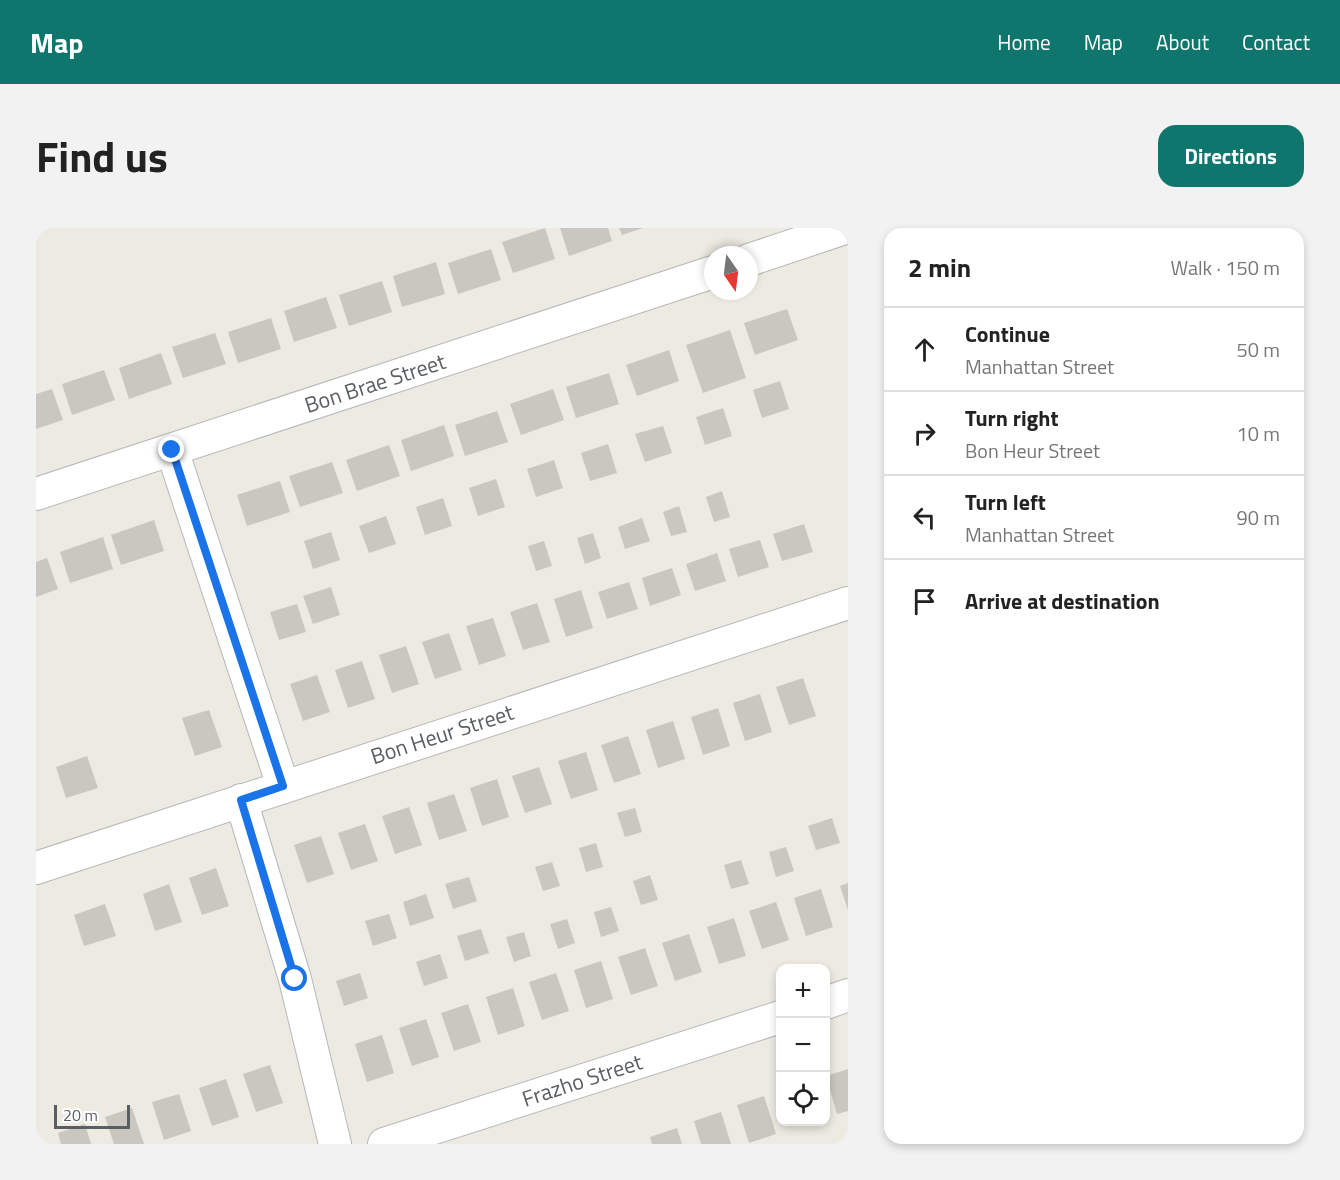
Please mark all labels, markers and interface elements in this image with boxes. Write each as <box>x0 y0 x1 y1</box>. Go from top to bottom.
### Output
text: Map <box>30 21 84 64</box>
text: Home <box>997 26 1051 58</box>
text: Map <box>1084 26 1123 58</box>
text: About <box>1156 26 1209 58</box>
text: Contact <box>1242 26 1310 58</box>
text: Find us <box>36 124 168 188</box>
button: Directions <box>1158 125 1304 187</box>
north arrow <box>704 246 758 300</box>
text: 2 min <box>908 248 971 287</box>
text: Walk · 150 m <box>1171 252 1280 283</box>
text: Continue <box>965 317 1050 351</box>
icon: ahead <box>908 333 941 366</box>
text: 50 m <box>1236 334 1280 365</box>
street label: Bon Brae Street <box>300 344 450 422</box>
text: Manhattan Street <box>965 351 1114 382</box>
text: Turn right <box>965 401 1059 435</box>
icon: right <box>908 417 941 450</box>
text: 10 m <box>1236 418 1280 449</box>
text: Bon Heur Street <box>965 435 1100 466</box>
route end <box>158 436 184 462</box>
text: Turn left <box>965 485 1046 519</box>
icon: left <box>908 501 941 534</box>
text: 90 m <box>1236 502 1280 533</box>
text: Manhattan Street <box>965 519 1114 550</box>
text: Arrive at destination <box>965 584 1160 618</box>
icon: arrive <box>908 585 941 618</box>
street label: Bon Heur Street <box>366 695 518 773</box>
map controls <box>776 964 830 1126</box>
button: + <box>776 964 830 1018</box>
route start <box>281 965 307 991</box>
button: − <box>776 1018 830 1072</box>
street label: Frazho Street <box>517 1044 647 1115</box>
button: locate <box>776 1072 830 1126</box>
scale bar <box>54 1102 130 1130</box>
text: 20 m <box>63 1103 98 1127</box>

